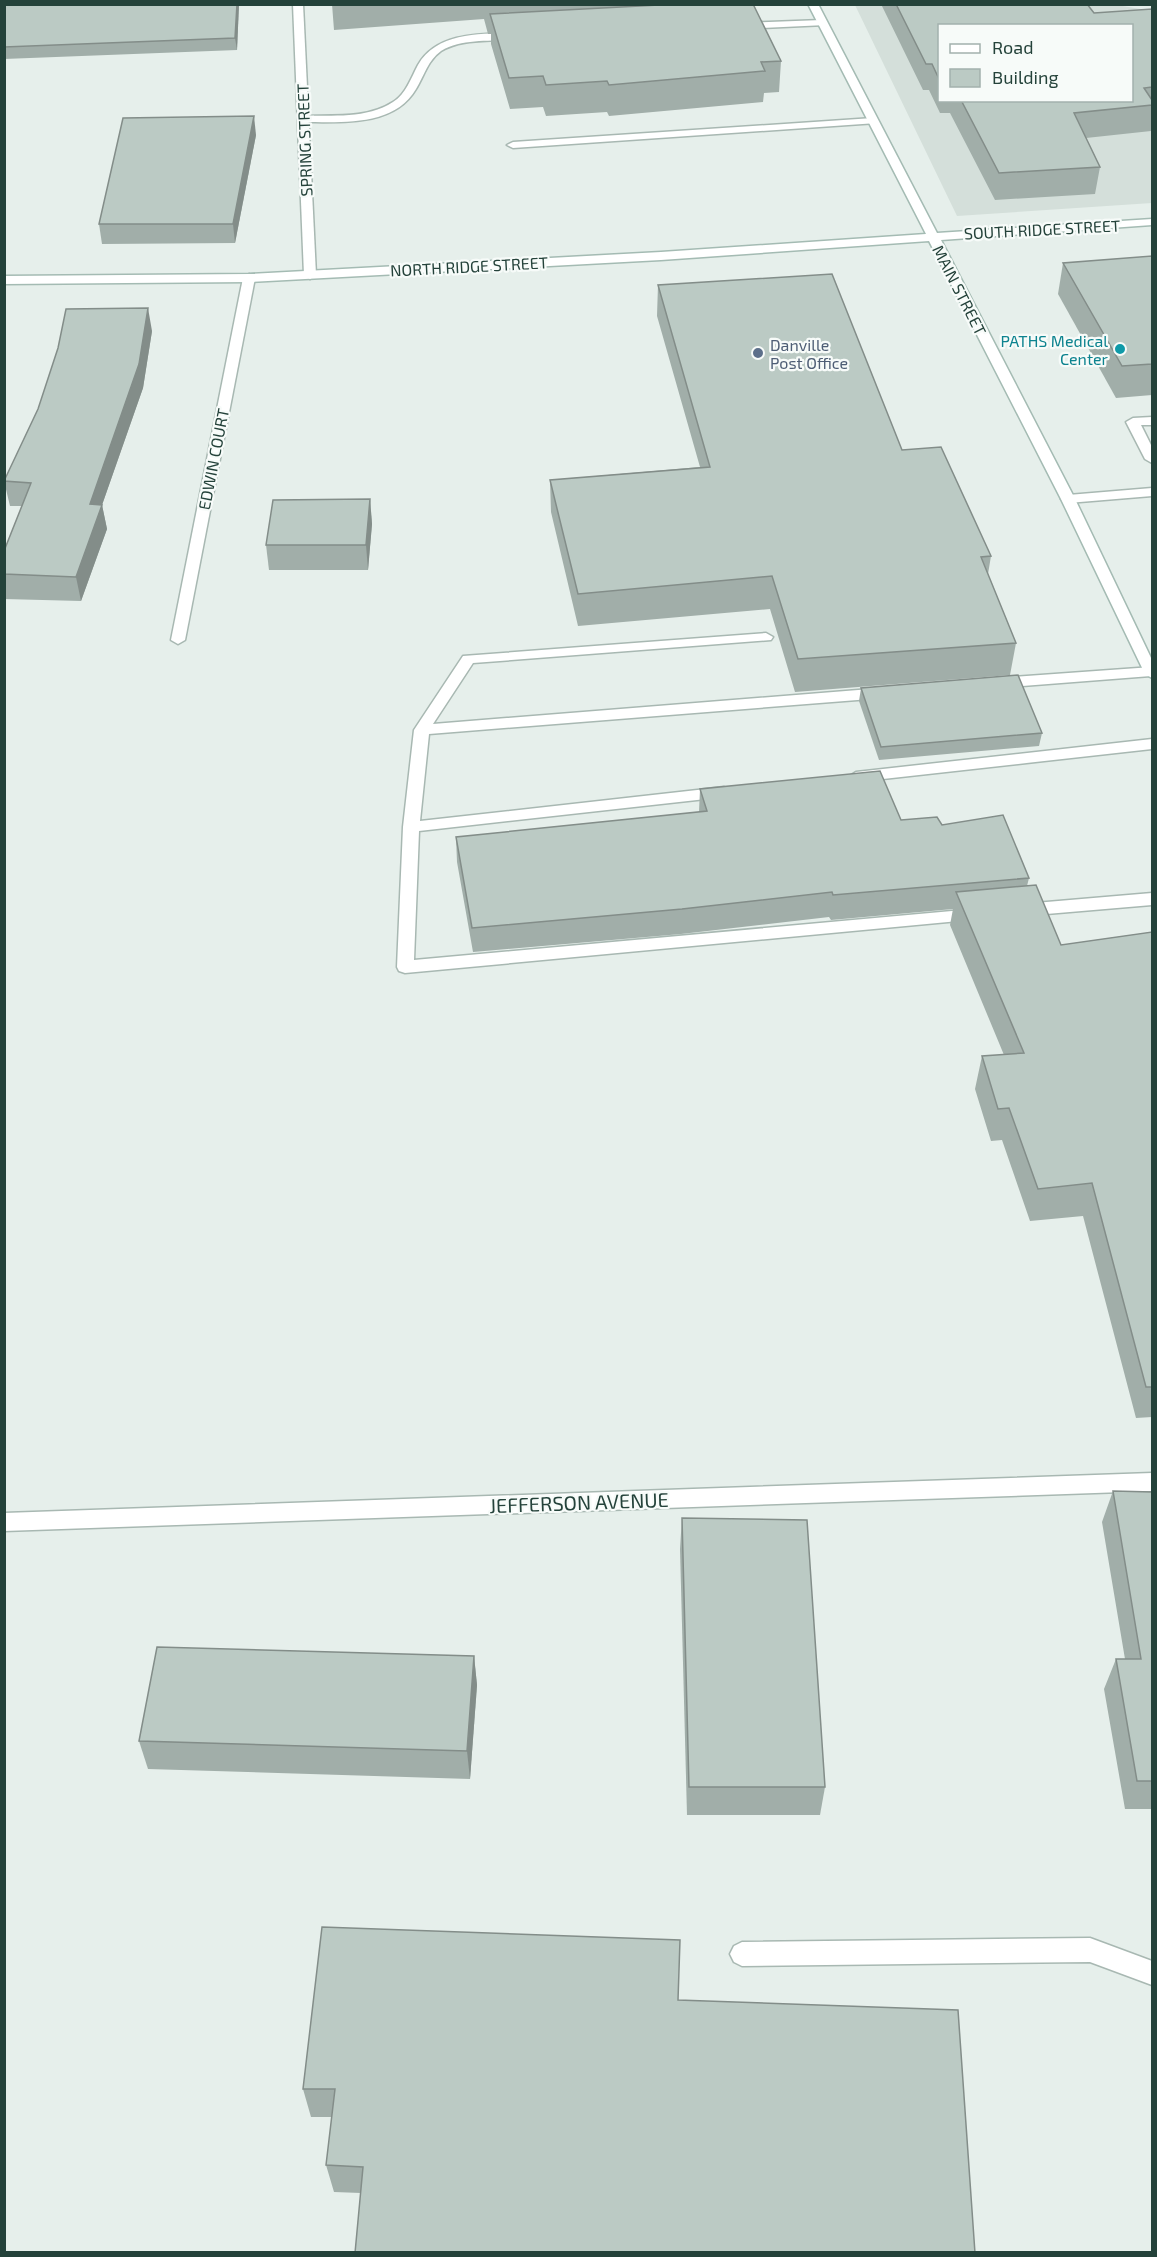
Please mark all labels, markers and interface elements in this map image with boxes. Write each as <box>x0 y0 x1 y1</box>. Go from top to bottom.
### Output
legend <box>938 24 1133 102</box>
text: Road <box>992 36 1033 58</box>
text: Building <box>992 66 1059 88</box>
street label: SPRING STREET <box>293 83 315 197</box>
street label: SOUTH RIDGE STREET <box>963 215 1121 243</box>
street label: MAIN STREET <box>929 242 991 338</box>
street label: NORTH RIDGE STREET <box>390 252 548 280</box>
place label: PATHS Medical Center <box>1000 331 1109 368</box>
place label: Danville Post Office <box>770 335 848 372</box>
marker: PATHS Medical Center <box>1113 342 1127 356</box>
marker: Danville Post Office <box>751 346 765 360</box>
street label: EDWIN COURT <box>194 407 232 511</box>
street label: JEFFERSON AVENUE <box>489 1487 669 1517</box>

